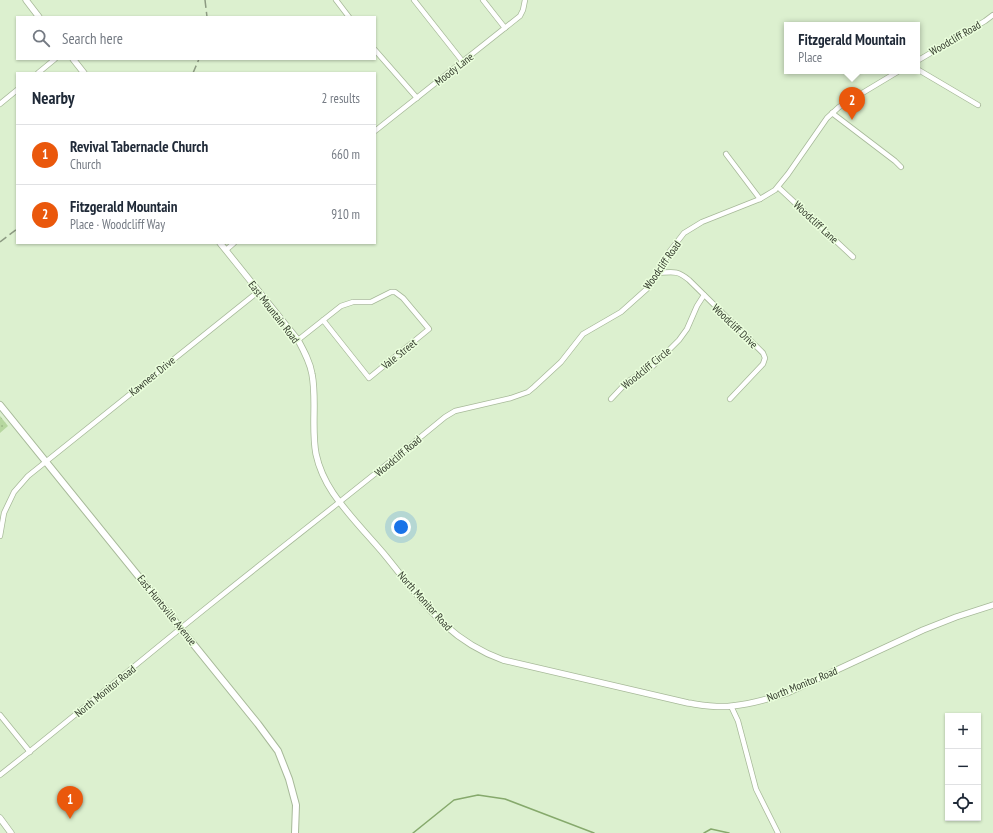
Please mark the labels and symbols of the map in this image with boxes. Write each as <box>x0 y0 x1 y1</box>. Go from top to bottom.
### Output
street label: Woodcliff Road <box>927 18 983 58</box>
street label: Moody Lane <box>432 49 477 89</box>
pin: 2 <box>839 87 865 120</box>
street label: Woodcliff Lane <box>791 198 842 247</box>
street label: Woodcliff Road <box>640 237 684 292</box>
street label: East Mountain Road <box>245 278 303 346</box>
street label: Woodcliff Drive <box>709 301 761 352</box>
street label: Vale Street <box>378 336 419 373</box>
street label: Woodcliff Circle <box>618 344 674 392</box>
street label: Kawneer Drive <box>126 353 178 399</box>
street label: Woodcliff Road <box>372 432 424 480</box>
your location <box>391 517 411 537</box>
street label: North Monitor Road <box>395 568 455 634</box>
street label: East Huntsville Avenue <box>134 572 200 648</box>
street label: North Monitor Road <box>71 662 139 720</box>
street label: North Monitor Road <box>765 663 840 705</box>
pin: 1 <box>57 786 83 819</box>

